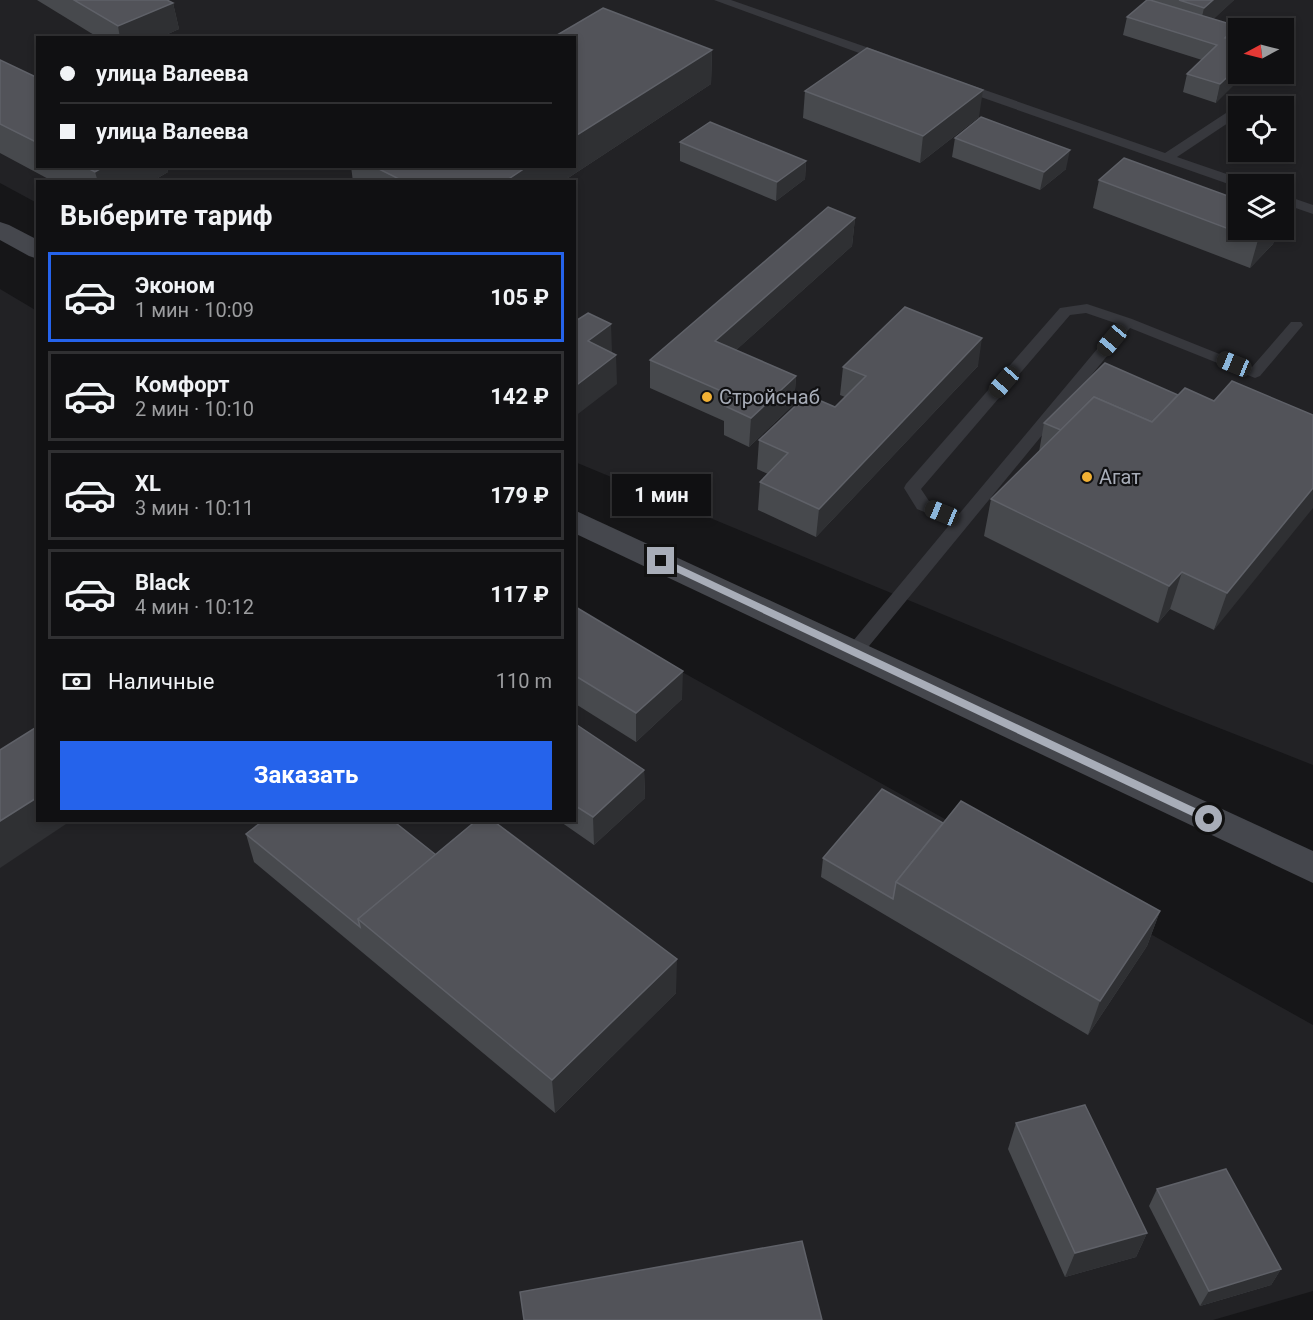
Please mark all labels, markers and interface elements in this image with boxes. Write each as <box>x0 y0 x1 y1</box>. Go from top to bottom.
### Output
north arrow <box>1228 18 1294 84</box>
map controls <box>1228 18 1294 240</box>
text: улица Валеева <box>96 61 248 86</box>
button: locate <box>1228 96 1294 162</box>
text: улица Валеева <box>96 119 248 144</box>
button: layers <box>1228 174 1294 240</box>
text: Выберите тариф <box>60 200 272 232</box>
icon: car <box>63 270 117 324</box>
text: Эконом <box>135 273 215 298</box>
text: 105 ₽ <box>490 285 549 310</box>
text: 1 мин · 10:09 <box>135 298 254 322</box>
car <box>1094 320 1130 360</box>
car <box>1214 349 1254 379</box>
car <box>985 363 1023 401</box>
icon: car <box>63 369 117 423</box>
text: Комфорт <box>135 372 230 397</box>
text: 142 ₽ <box>490 384 549 409</box>
place label: Стройснаб <box>719 385 820 409</box>
marker: Стройснаб <box>700 390 714 404</box>
text: 2 мин · 10:10 <box>135 397 254 421</box>
place label: Агат <box>1099 465 1141 489</box>
icon: car <box>63 468 117 522</box>
marker: Агат <box>1080 470 1094 484</box>
text: XL <box>135 471 161 496</box>
callout: 1 мин <box>612 474 710 516</box>
text: 179 ₽ <box>490 483 549 508</box>
text: 1 мин <box>634 483 689 507</box>
text: 3 мин · 10:11 <box>135 496 254 520</box>
car <box>922 498 962 528</box>
route end <box>647 547 674 574</box>
icon: car <box>63 567 117 621</box>
text: Black <box>135 570 190 595</box>
text: 117 ₽ <box>490 582 549 607</box>
text: 4 мин · 10:12 <box>135 595 254 619</box>
icon: cash <box>60 665 93 698</box>
text: Наличные <box>108 669 214 694</box>
text: 110 m <box>496 669 552 693</box>
button: Заказать <box>60 741 552 810</box>
route start <box>1195 805 1222 832</box>

